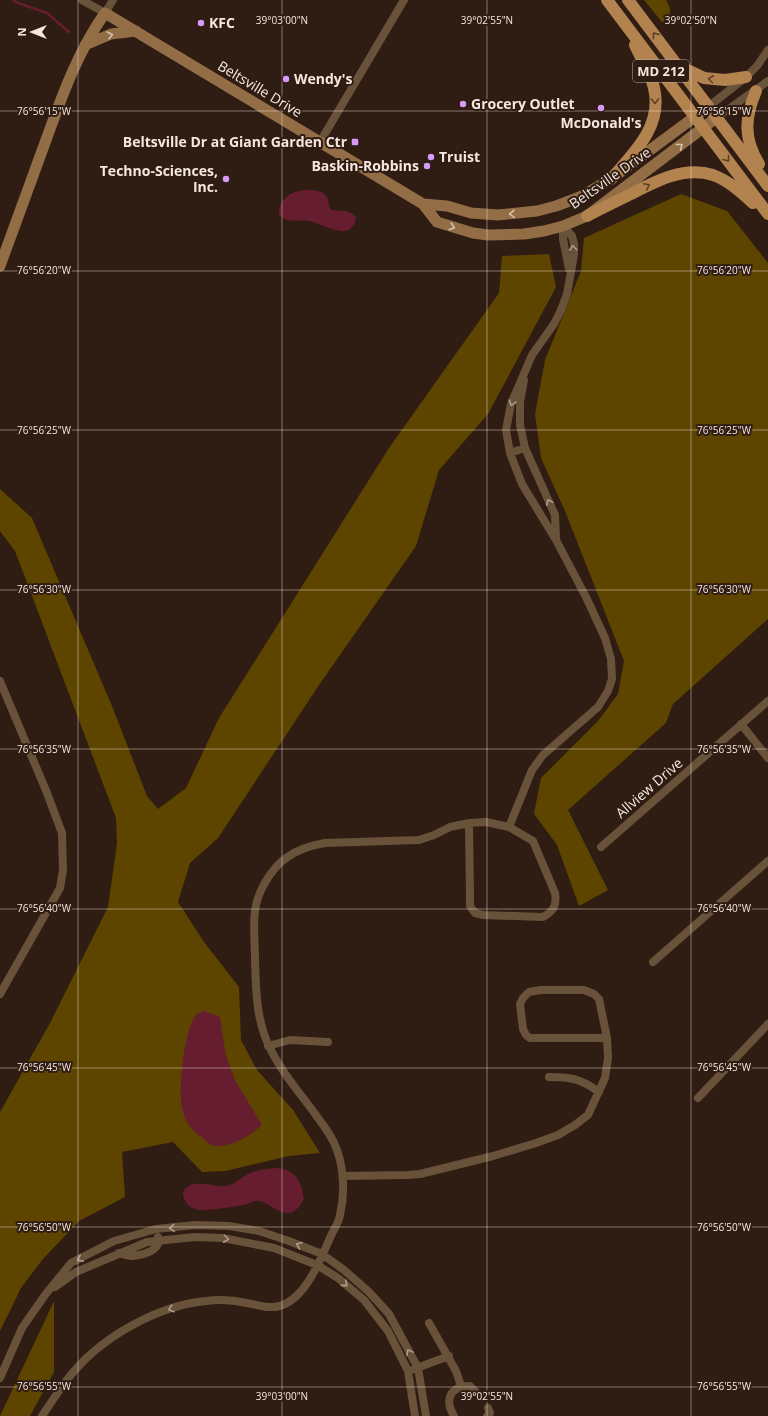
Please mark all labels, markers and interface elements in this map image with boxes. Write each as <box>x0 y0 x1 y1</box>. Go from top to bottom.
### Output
north arrow <box>12 12 52 52</box>
place label: KFC <box>209 13 235 32</box>
text: 39°03'00"N <box>256 13 308 27</box>
text: 39°02'55"N <box>461 13 513 27</box>
text: 39°02'50"N <box>665 13 717 27</box>
marker: KFC <box>196 18 206 28</box>
text: N <box>14 28 29 36</box>
one-way arrow <box>106 31 113 40</box>
one-way arrow <box>653 33 660 40</box>
street label: Beltsville Drive <box>214 56 306 121</box>
road number: MD 212 <box>633 60 689 82</box>
place label: Wendy's <box>294 69 353 88</box>
marker: Wendy's <box>281 74 291 84</box>
one-way arrow <box>708 75 714 84</box>
place label: Grocery Outlet <box>471 94 575 113</box>
one-way arrow <box>651 98 659 104</box>
marker: Grocery Outlet <box>458 99 468 109</box>
marker: McDonald's <box>596 103 606 113</box>
text: 76°56'15"W <box>17 104 72 118</box>
text: 76°56'15"W <box>697 104 752 118</box>
place label: McDonald's <box>561 113 641 132</box>
place label: Beltsville Dr at Giant Garden Ctr <box>123 132 348 151</box>
marker: Beltsville Dr at Giant Garden Ctr <box>350 137 360 147</box>
street label: Beltsville Drive <box>565 142 654 213</box>
one-way arrow <box>676 143 683 150</box>
place label: Truist <box>439 147 480 166</box>
marker: Truist <box>426 152 436 162</box>
one-way arrow <box>722 154 729 161</box>
place label: Baskin-Robbins <box>311 156 419 175</box>
place label: Techno-Sciences, Inc. <box>100 161 218 196</box>
marker: Baskin-Robbins <box>422 161 432 171</box>
marker: Techno-Sciences, Inc. <box>221 174 231 184</box>
one-way arrow <box>643 183 650 191</box>
one-way arrow <box>509 209 515 218</box>
one-way arrow <box>449 222 456 231</box>
one-way arrow <box>569 245 578 251</box>
text: 76°56'20"W <box>17 263 72 277</box>
text: 76°56'20"W <box>697 263 752 277</box>
one-way arrow <box>508 399 517 406</box>
text: 76°56'25"W <box>17 423 72 437</box>
text: 76°56'25"W <box>697 423 752 437</box>
one-way arrow <box>546 499 554 507</box>
text: 76°56'30"W <box>17 582 72 596</box>
text: 76°56'30"W <box>697 582 752 596</box>
text: 76°56'35"W <box>17 742 72 756</box>
text: 76°56'35"W <box>697 742 752 756</box>
street label: Allview Drive <box>611 753 686 822</box>
text: 76°56'40"W <box>17 901 72 915</box>
text: 76°56'40"W <box>697 901 752 915</box>
text: 76°56'45"W <box>17 1060 72 1074</box>
text: 76°56'45"W <box>697 1060 752 1074</box>
text: 76°56'50"W <box>17 1220 72 1234</box>
text: 76°56'50"W <box>697 1220 752 1234</box>
one-way arrow <box>169 1223 175 1232</box>
one-way arrow <box>222 1234 229 1243</box>
one-way arrow <box>295 1242 303 1250</box>
one-way arrow <box>77 1254 84 1261</box>
one-way arrow <box>341 1280 348 1287</box>
one-way arrow <box>167 1304 174 1313</box>
one-way arrow <box>407 1349 414 1356</box>
text: 76°56'55"W <box>17 1379 72 1393</box>
text: 76°56'55"W <box>697 1379 752 1393</box>
text: 39°03'00"N <box>256 1389 308 1403</box>
text: 39°02'55"N <box>461 1389 513 1403</box>

